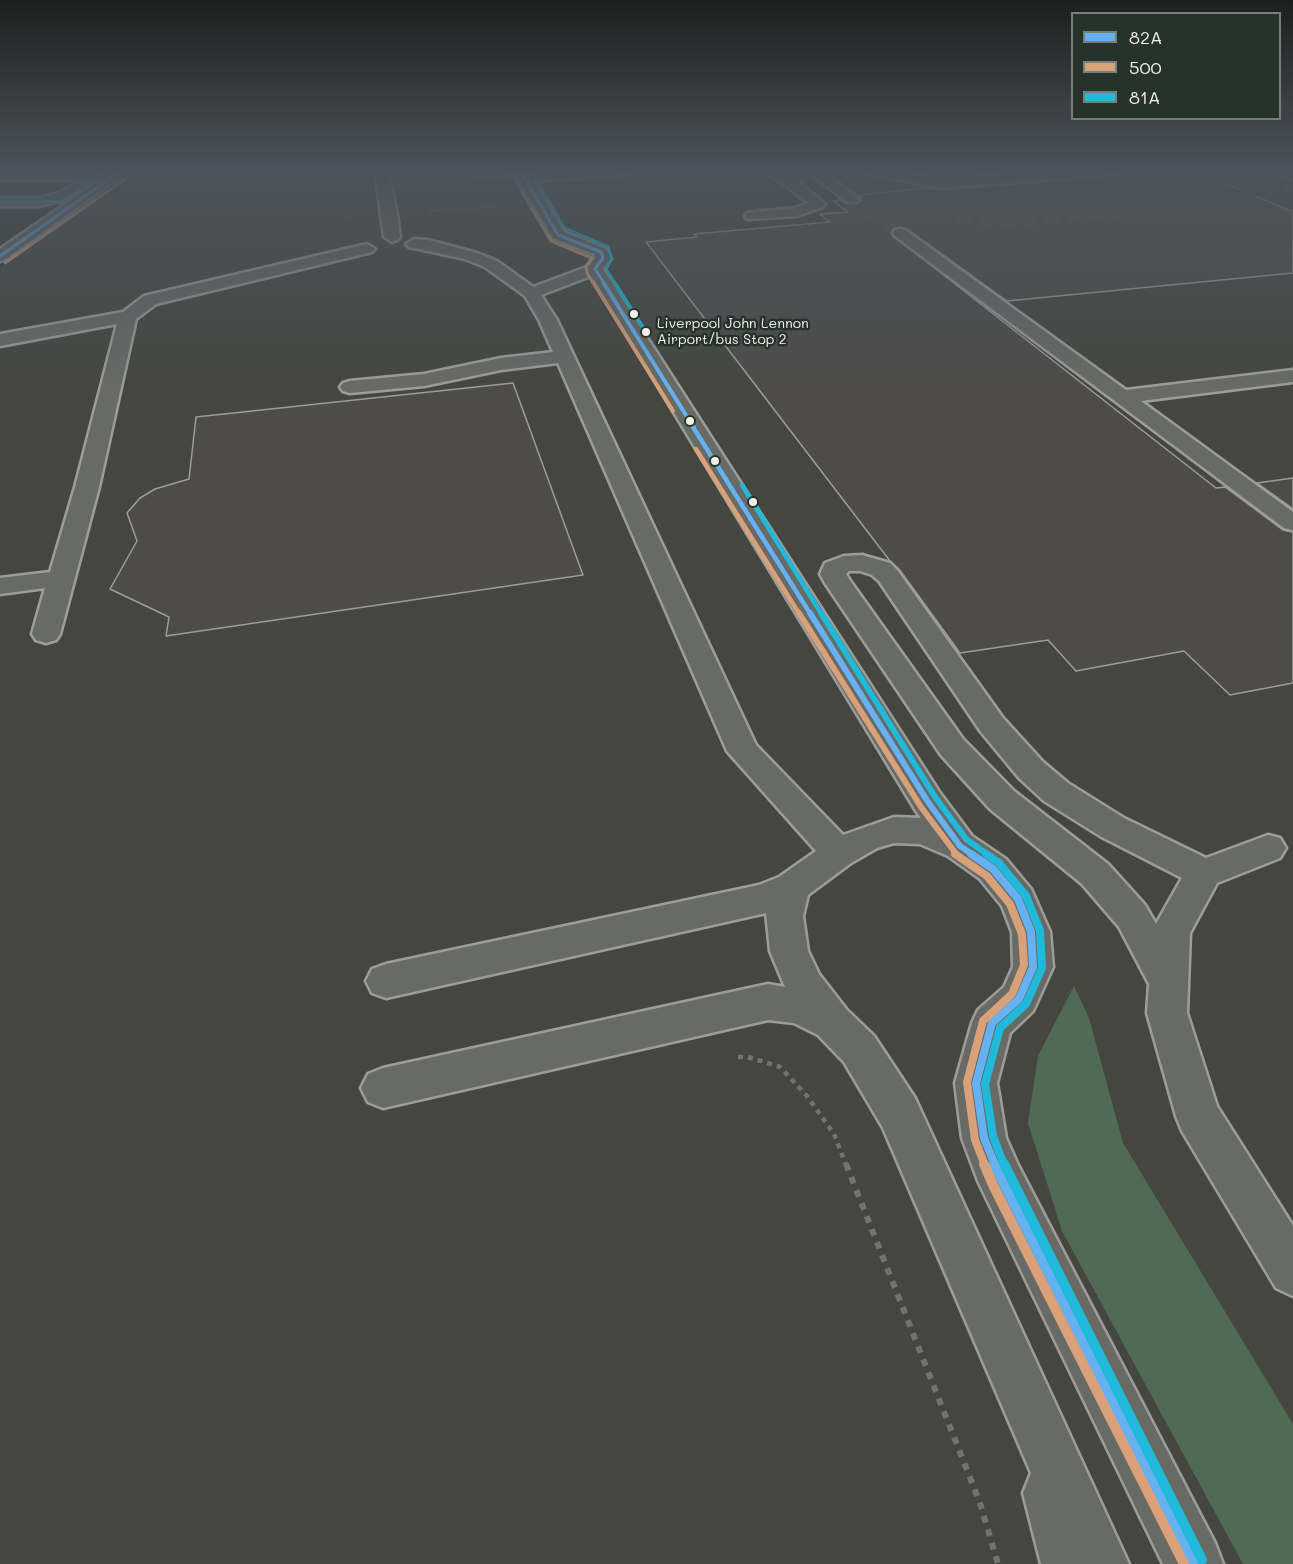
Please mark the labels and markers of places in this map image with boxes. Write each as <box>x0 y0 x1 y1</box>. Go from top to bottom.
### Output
unlabelled marker <box>628 308 640 320</box>
place label: Liverpool John Lennon Airport/bus Stop 2 <box>657 316 809 348</box>
marker: Liverpool John Lennon Airport/bus Stop 2 <box>640 326 652 338</box>
unlabelled marker <box>684 415 696 427</box>
unlabelled marker <box>709 455 721 467</box>
unlabelled marker <box>747 496 759 508</box>

